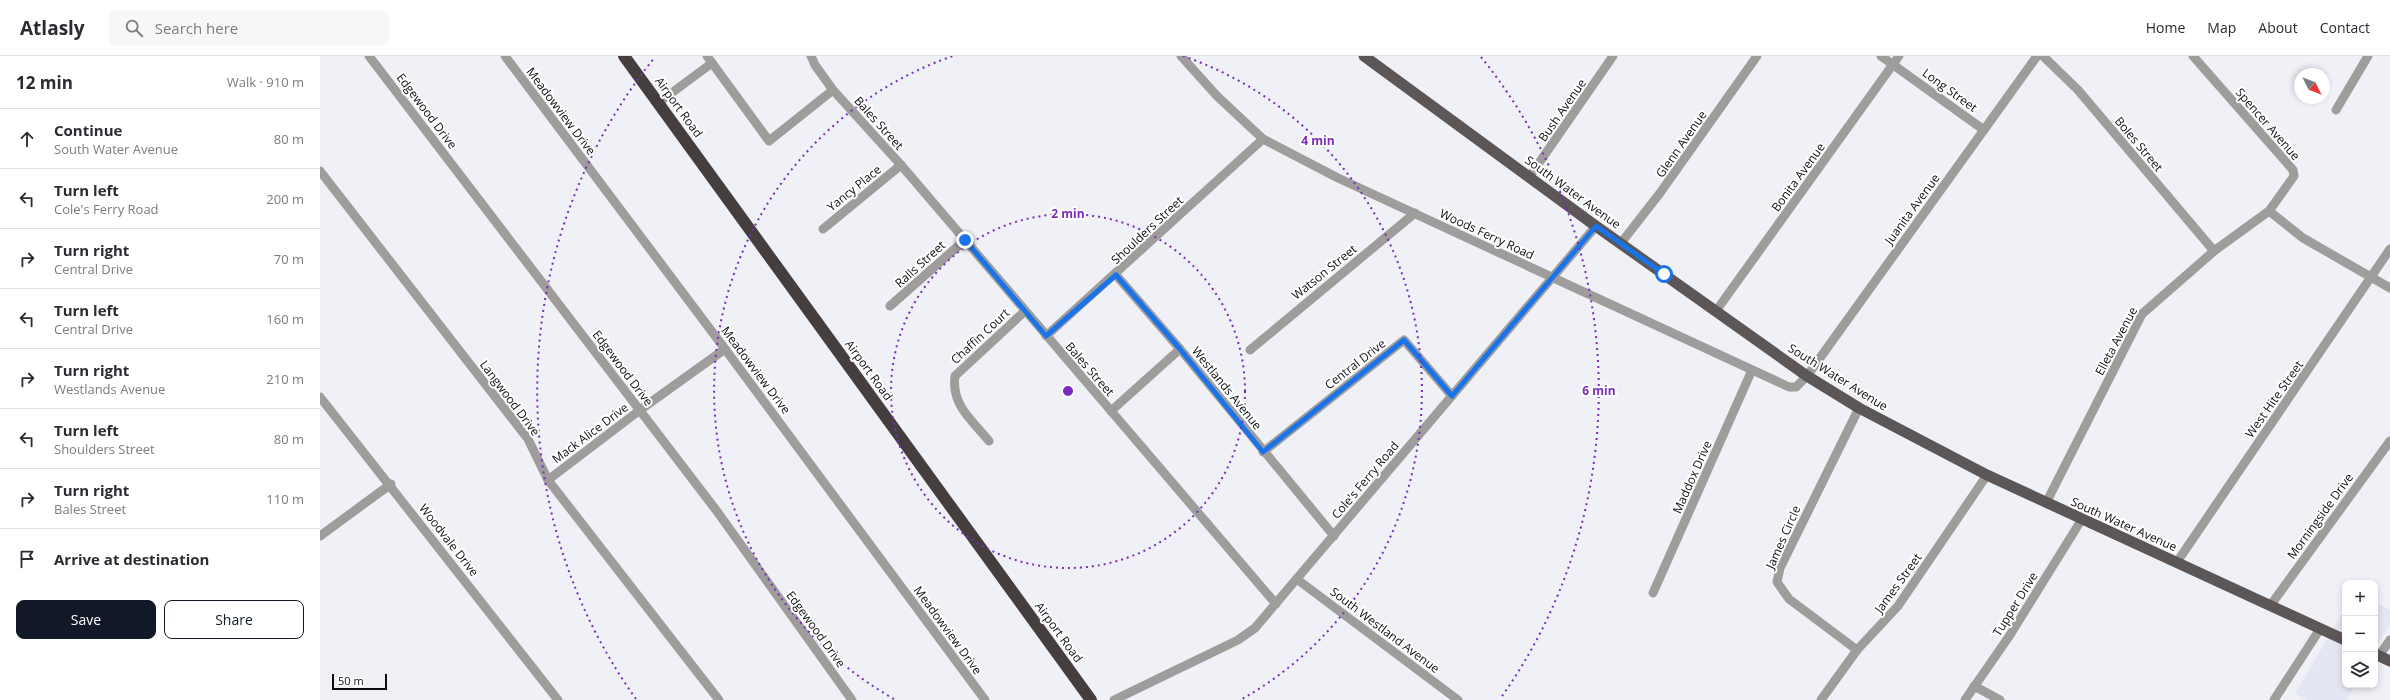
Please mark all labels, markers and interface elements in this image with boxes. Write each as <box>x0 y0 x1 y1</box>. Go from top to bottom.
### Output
search box <box>109 10 389 46</box>
text: Atlasly <box>20 15 85 41</box>
icon: search <box>123 17 145 39</box>
text: Search here <box>155 18 238 38</box>
text: Home <box>2146 18 2185 37</box>
text: Map <box>2207 18 2236 37</box>
text: About <box>2258 18 2298 37</box>
text: Contact <box>2320 18 2370 37</box>
street label: Meadowview Drive <box>522 64 600 158</box>
street label: Long Street <box>1919 64 1981 116</box>
north arrow <box>2294 68 2330 104</box>
street label: Edgewood Drive <box>393 70 461 153</box>
text: 12 min <box>16 71 73 94</box>
text: Walk · 910 m <box>227 73 304 91</box>
street label: Airport Road <box>651 73 707 141</box>
street label: Bush Avenue <box>1534 75 1590 145</box>
street label: Spencer Avenue <box>2232 84 2304 164</box>
street label: Bales Street <box>850 93 908 153</box>
street label: Glenn Avenue <box>1652 107 1711 181</box>
street label: Boles Street <box>2111 113 2167 175</box>
text: Continue <box>54 120 122 140</box>
icon: ahead <box>16 128 38 150</box>
text: 80 m <box>274 130 304 148</box>
text: 4 min <box>1301 132 1335 149</box>
street label: Bonita Avenue <box>1767 139 1829 215</box>
text: South Water Avenue <box>54 140 178 158</box>
street label: South Water Avenue <box>1522 151 1625 233</box>
street label: Yancy Place <box>823 161 885 215</box>
street label: Juanita Avenue <box>1880 170 1944 249</box>
text: Turn left <box>54 180 119 200</box>
icon: left <box>16 188 38 210</box>
text: 200 m <box>266 190 304 208</box>
street label: Shoulders Street <box>1107 192 1187 268</box>
text: Cole's Ferry Road <box>54 200 159 218</box>
text: 2 min <box>1051 205 1085 222</box>
street label: Woods Ferry Road <box>1437 205 1537 263</box>
route end <box>956 231 974 249</box>
street label: Ralls Street <box>891 237 949 291</box>
text: Turn right <box>54 240 129 260</box>
street label: Watson Street <box>1288 241 1360 303</box>
icon: right <box>16 248 38 270</box>
text: 70 m <box>274 250 304 268</box>
text: Central Drive <box>54 260 133 278</box>
route start <box>1655 265 1673 283</box>
text: Turn left <box>54 300 119 320</box>
street label: Chaffin Court <box>947 304 1013 368</box>
street label: Elleta Avenue <box>2091 304 2141 378</box>
icon: left <box>16 308 38 330</box>
text: 160 m <box>266 310 304 328</box>
text: Central Drive <box>54 320 133 338</box>
street label: Meadowview Drive <box>717 323 795 417</box>
street label: Edgewood Drive <box>589 327 657 410</box>
street label: Central Drive <box>1321 335 1389 393</box>
street label: Airport Road <box>841 336 897 404</box>
street label: Bales Street <box>1062 338 1118 400</box>
street label: South Water Avenue <box>1785 339 1891 415</box>
street label: Westlands Avenue <box>1188 343 1266 434</box>
street label: Langwood Drive <box>476 357 544 439</box>
street label: West Hite Street <box>2241 357 2307 441</box>
text: Turn right <box>54 360 129 380</box>
icon: right <box>16 368 38 390</box>
text: 210 m <box>266 370 304 388</box>
text: Westlands Avenue <box>54 380 165 398</box>
text: 6 min <box>1582 382 1616 399</box>
centre of rings <box>1061 384 1075 398</box>
street label: Mack Alice Drive <box>548 399 632 467</box>
text: Turn left <box>54 420 119 440</box>
icon: left <box>16 428 38 450</box>
text: 80 m <box>274 430 304 448</box>
street label: Cole's Ferry Road <box>1327 438 1403 522</box>
street label: Maddox Drive <box>1668 438 1716 516</box>
text: Shoulders Street <box>54 440 155 458</box>
street label: Morningside Drive <box>2283 469 2357 562</box>
text: Turn right <box>54 480 129 500</box>
icon: right <box>16 488 38 510</box>
text: 110 m <box>266 490 304 508</box>
street label: South Water Avenue <box>2068 493 2180 555</box>
text: Bales Street <box>54 500 126 518</box>
street label: Woodvale Drive <box>415 500 483 580</box>
street label: James Circle <box>1761 502 1805 572</box>
icon: arrive <box>16 548 38 570</box>
text: Arrive at destination <box>54 549 209 569</box>
street label: James Street <box>1870 550 1925 617</box>
street label: Tupper Drive <box>1989 568 2042 639</box>
map controls <box>2342 580 2378 688</box>
button: + <box>2342 580 2378 616</box>
street label: Meadowview Drive <box>910 582 986 678</box>
street label: South Westland Avenue <box>1327 583 1443 677</box>
street label: Edgewood Drive <box>782 587 850 671</box>
street label: Airport Road <box>1031 598 1087 666</box>
button: Save <box>16 600 156 639</box>
button: Share <box>164 600 304 639</box>
button: − <box>2342 616 2378 652</box>
button: layers <box>2342 652 2378 688</box>
scale bar <box>332 672 387 691</box>
text: 50 m <box>338 673 364 688</box>

